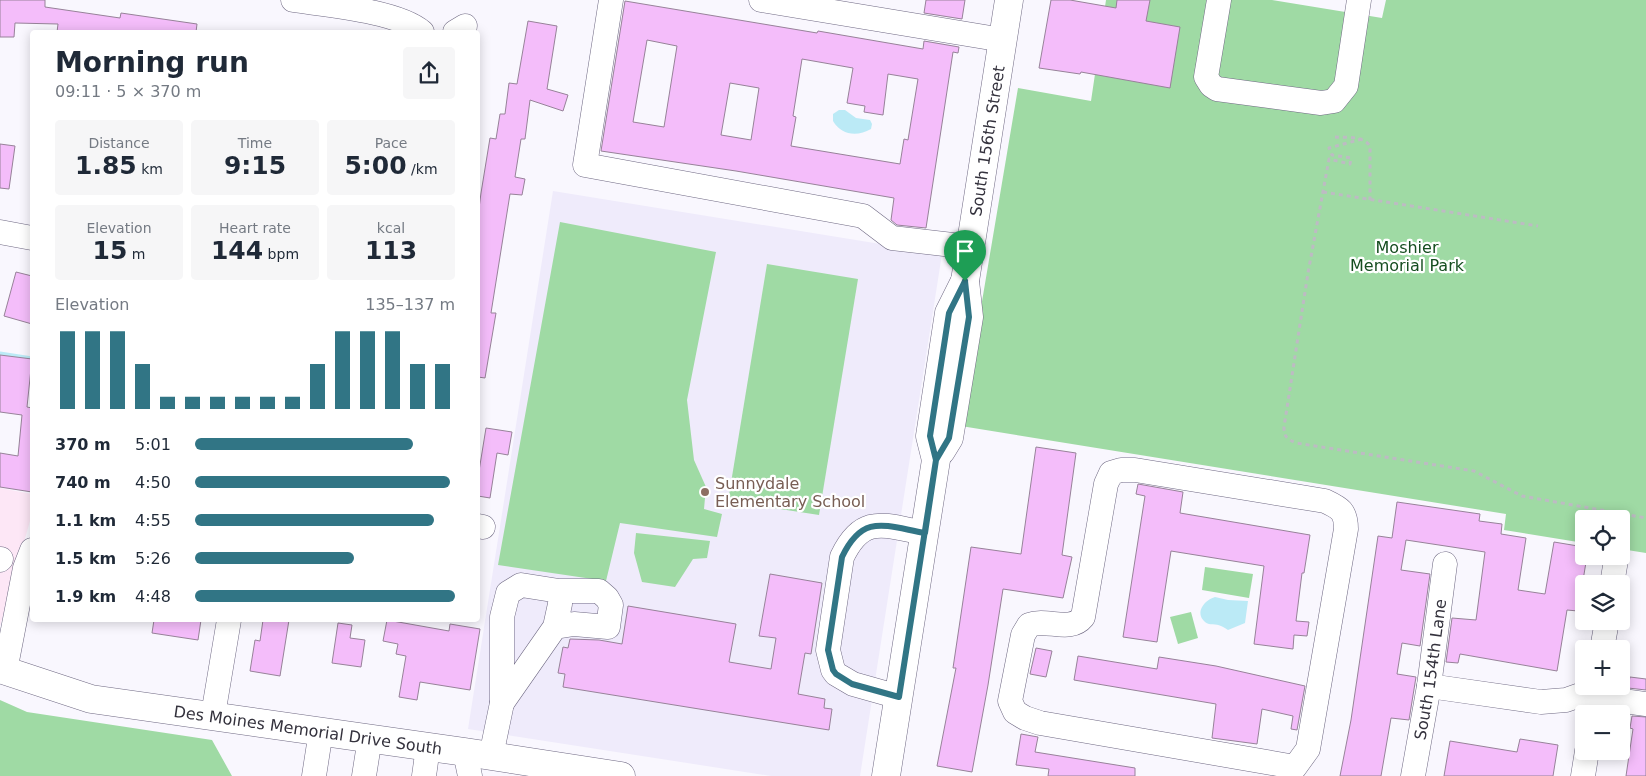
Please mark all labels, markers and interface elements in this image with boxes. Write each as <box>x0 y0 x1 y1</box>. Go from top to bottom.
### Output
text: Morning run <box>55 46 249 79</box>
button: share <box>403 47 455 99</box>
street label: South 156th Street <box>966 64 1009 218</box>
text: 09:11 · 5 × 370 m <box>55 82 201 101</box>
text: Distance <box>88 135 150 151</box>
text: Time <box>238 135 272 151</box>
text: Pace <box>375 135 407 151</box>
text: 1.85 <box>75 151 137 180</box>
text: 9:15 <box>224 151 286 180</box>
text: 5:00 <box>344 151 407 180</box>
text: km <box>137 161 163 177</box>
text: /km <box>407 161 438 177</box>
text: Elevation <box>86 220 152 236</box>
text: Heart rate <box>219 220 291 236</box>
text: kcal <box>377 220 405 236</box>
pin <box>944 230 986 281</box>
text: 15 <box>93 236 127 265</box>
text: 144 <box>211 236 263 265</box>
text: 113 <box>365 236 417 265</box>
icon: arrive <box>951 237 979 265</box>
park label: Moshier Memorial Park <box>1350 238 1465 275</box>
text: m <box>127 246 145 262</box>
text: bpm <box>263 246 299 262</box>
text: Elevation <box>55 295 129 314</box>
text: 135–137 m <box>365 295 455 314</box>
text: 370 m <box>55 435 111 454</box>
text: 5:01 <box>135 435 171 454</box>
text: 740 m <box>55 473 111 492</box>
text: 4:50 <box>135 473 171 492</box>
place label: Sunnydale Elementary School <box>715 474 865 511</box>
marker: Sunnydale Elementary School <box>699 486 711 498</box>
map controls <box>1575 510 1630 760</box>
button: locate <box>1575 510 1630 565</box>
text: 1.1 km <box>55 511 116 530</box>
text: 4:55 <box>135 511 171 530</box>
text: 1.5 km <box>55 549 116 568</box>
text: 5:26 <box>135 549 171 568</box>
button: layers <box>1575 575 1630 630</box>
text: 1.9 km <box>55 587 116 606</box>
text: 4:48 <box>135 587 171 606</box>
street label: South 154th Lane <box>1411 598 1450 742</box>
button: + <box>1575 640 1630 695</box>
street label: Des Moines Memorial Drive South <box>173 702 443 759</box>
button: − <box>1575 705 1630 760</box>

